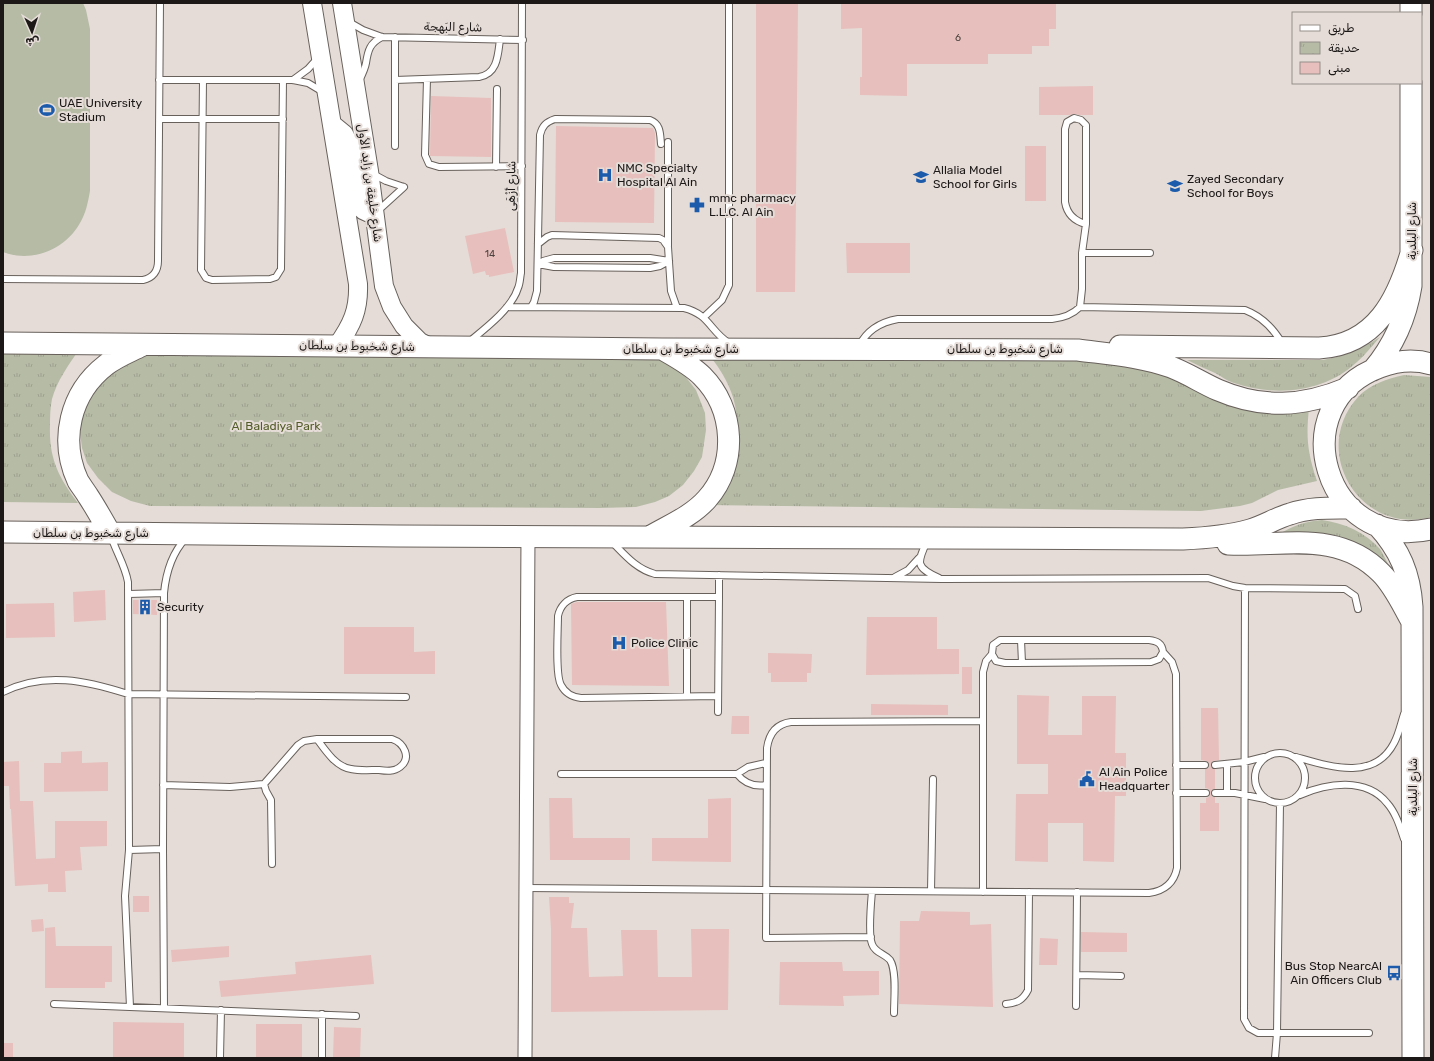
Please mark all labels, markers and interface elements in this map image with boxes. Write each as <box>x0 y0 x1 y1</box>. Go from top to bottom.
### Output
north arrow <box>12 12 52 52</box>
legend <box>1292 12 1422 84</box>
street label: شارع البَهجة <box>424 19 482 37</box>
text: طريق <box>1328 21 1354 36</box>
house number: 6 <box>955 32 961 44</box>
text: ش <box>25 35 40 48</box>
text: حديقة <box>1328 41 1360 55</box>
text: مبنى <box>1328 61 1351 76</box>
place label: UAE University Stadium <box>59 96 143 124</box>
sports icon: UAE University Stadium <box>38 101 56 119</box>
street label: شارع خليفة بن زايد الأول <box>353 123 385 243</box>
street label: شارع أَزْهَى <box>504 161 520 211</box>
place label: NMC Specialty Hospital Al Ain <box>617 161 698 189</box>
place label: Allalia Model School for Girls <box>933 163 1017 191</box>
hospital icon: NMC Specialty Hospital Al Ain <box>596 166 614 184</box>
school or university icon: Allalia Model School for Girls <box>912 168 930 186</box>
place label: Zayed Secondary School for Boys <box>1187 172 1284 200</box>
school or university icon: Zayed Secondary School for Boys <box>1166 177 1184 195</box>
place label: mmc pharmacy L.L.C. Al Ain <box>709 191 796 219</box>
pharmacy icon: mmc pharmacy L.L.C. Al Ain <box>688 196 706 214</box>
street label: شارع البلدية <box>1405 202 1421 260</box>
house number: 14 <box>485 248 495 260</box>
street label: شارع شخبوط بن سلطان <box>299 338 415 356</box>
street label: شارع شخبوط بن سلطان <box>623 342 739 358</box>
street label: شارع شخبوط بن سلطان <box>947 342 1063 358</box>
park label: Al Baladiya Park <box>231 419 321 433</box>
street label: شارع شخبوط بن سلطان <box>33 526 149 542</box>
building icon: Security <box>136 598 154 616</box>
place label: Security <box>157 600 204 614</box>
hospital icon: Police Clinic <box>610 634 628 652</box>
place label: Police Clinic <box>631 636 699 650</box>
street label: شارع البلدية <box>1406 758 1422 816</box>
place label: Al Ain Police Headquarter <box>1099 765 1170 793</box>
public building icon: Al Ain Police Headquarter <box>1078 770 1096 788</box>
place label: Bus Stop NearcAl Ain Officers Club <box>1285 959 1382 987</box>
bus stop icon: Bus Stop NearcAl Ain Officers Club <box>1385 964 1403 982</box>

